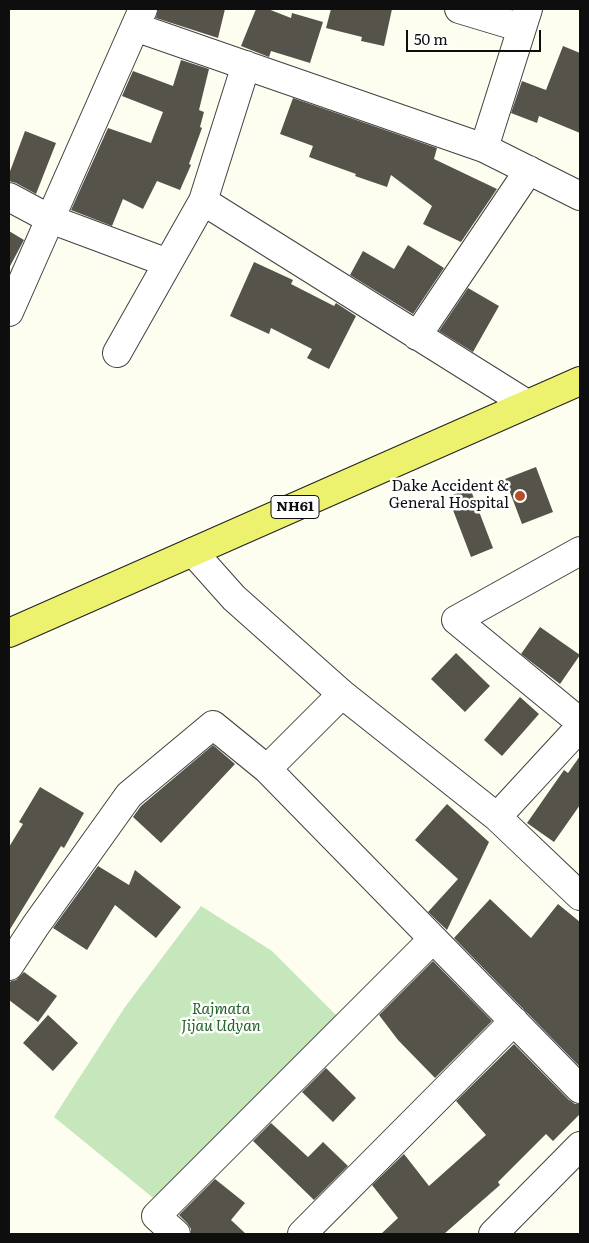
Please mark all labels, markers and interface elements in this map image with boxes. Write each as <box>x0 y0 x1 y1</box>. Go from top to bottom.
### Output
scale bar <box>409 20 544 52</box>
text: 50 m <box>414 27 448 50</box>
place label: Dake Accident & General Hospital <box>389 478 509 513</box>
marker: Dake Accident & General Hospital <box>513 489 527 503</box>
road number: NH61 <box>271 496 319 518</box>
park label: Rajmata Jijau Udyan <box>181 1001 261 1036</box>

